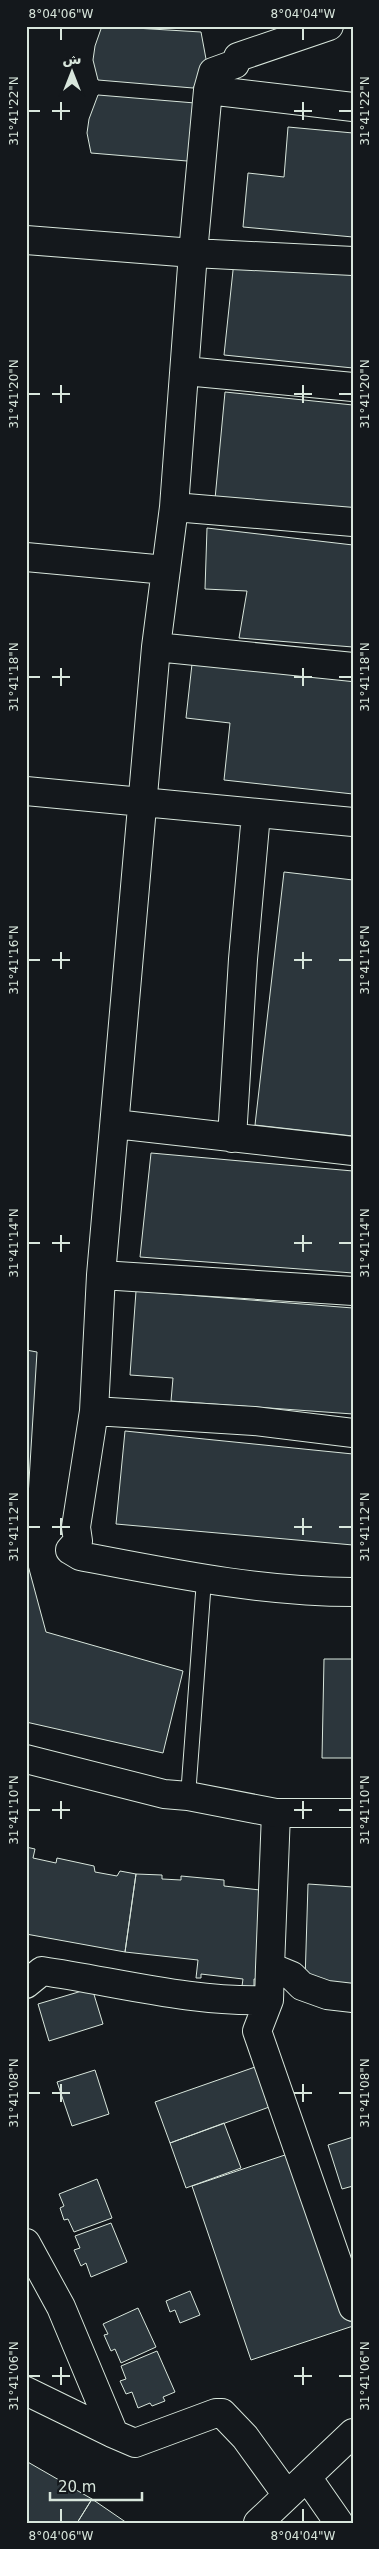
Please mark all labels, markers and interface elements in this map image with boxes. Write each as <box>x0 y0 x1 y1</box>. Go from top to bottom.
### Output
text: 8°04'06"W <box>29 7 94 21</box>
text: 8°04'04"W <box>271 7 336 21</box>
north arrow <box>48 48 98 98</box>
text: ش <box>62 51 82 67</box>
text: 31°41'22"N <box>7 76 21 146</box>
text: 31°41'22"N <box>358 76 372 146</box>
text: 31°41'20"N <box>7 359 21 429</box>
text: 31°41'20"N <box>358 359 372 429</box>
text: 31°41'18"N <box>7 642 21 712</box>
text: 31°41'18"N <box>358 642 372 712</box>
text: 31°41'16"N <box>7 925 21 995</box>
text: 31°41'16"N <box>358 925 372 995</box>
text: 31°41'14"N <box>7 1208 21 1278</box>
text: 31°41'14"N <box>358 1208 372 1278</box>
text: 31°41'12"N <box>7 1492 21 1562</box>
text: 31°41'12"N <box>358 1492 372 1562</box>
text: 31°41'10"N <box>7 1775 21 1845</box>
text: 31°41'10"N <box>358 1775 372 1845</box>
text: 31°41'08"N <box>7 2058 21 2128</box>
text: 31°41'08"N <box>358 2058 372 2128</box>
text: 31°41'06"N <box>7 2341 21 2411</box>
text: 31°41'06"N <box>358 2341 372 2411</box>
scale bar <box>50 2469 142 2501</box>
text: 20 m <box>58 2478 96 2496</box>
text: 8°04'06"W <box>29 2529 94 2543</box>
text: 8°04'04"W <box>271 2529 336 2543</box>

